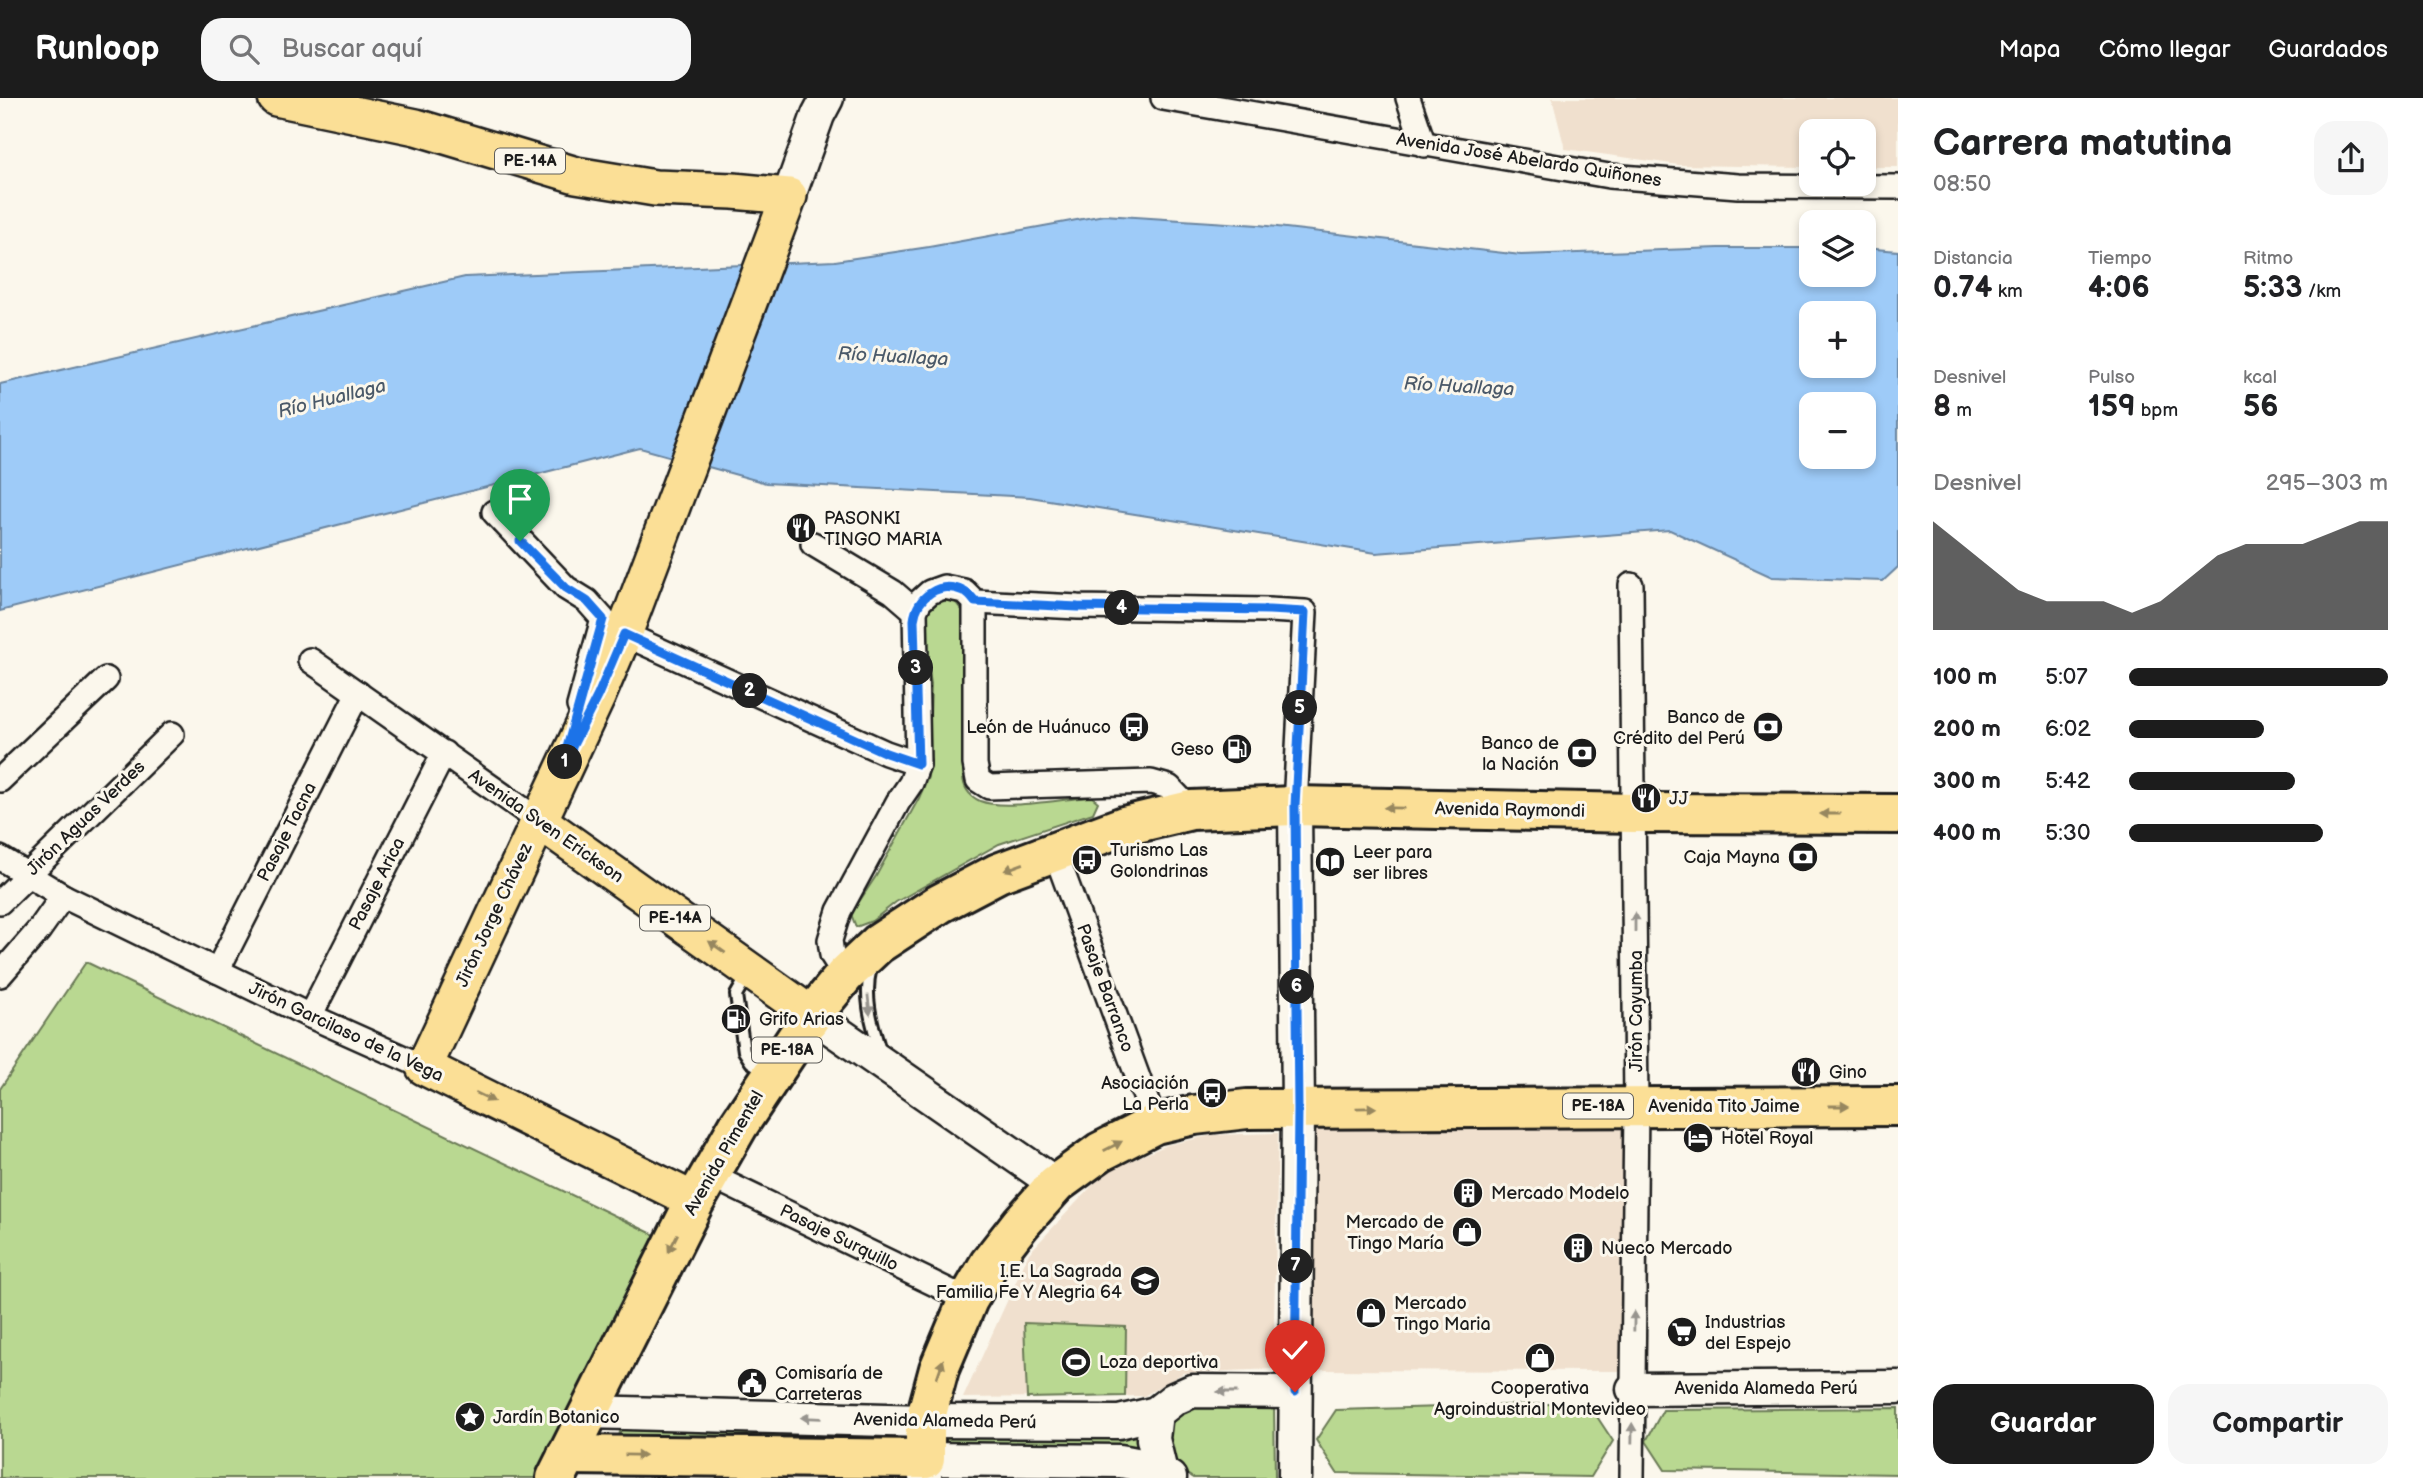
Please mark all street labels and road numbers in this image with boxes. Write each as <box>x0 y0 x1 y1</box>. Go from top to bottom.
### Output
street label: Avenida José Abelardo Quiñones <box>1395 129 1663 191</box>
road number: PE-14A <box>495 148 565 174</box>
street label: Jirón Aguas Verdes <box>23 756 150 880</box>
street label: Avenida Sven Erickson <box>464 765 628 887</box>
street label: Pasaje Tacna <box>253 779 321 885</box>
street label: Avenida Raymondi <box>1435 798 1585 822</box>
street label: Pasaje Arica <box>345 834 409 934</box>
street label: Jirón Jorge Chávez <box>451 839 537 990</box>
road number: PE-14A <box>640 905 710 930</box>
street label: Pasaje Barranco <box>1072 921 1138 1055</box>
street label: Jirón Cayumba <box>1626 950 1647 1072</box>
street label: Jirón Garcilaso de la Vega <box>245 978 447 1086</box>
road number: PE-18A <box>752 1038 822 1062</box>
street label: Avenida Pimentel <box>680 1087 768 1219</box>
road number: PE-18A <box>1563 1094 1633 1118</box>
street label: Avenida Tito Jaime <box>1648 1096 1800 1117</box>
street label: Pasaje Surquillo <box>776 1200 902 1276</box>
street label: Avenida Alameda Perú <box>1674 1378 1858 1399</box>
street label: Avenida Alameda Perú <box>853 1409 1037 1433</box>

